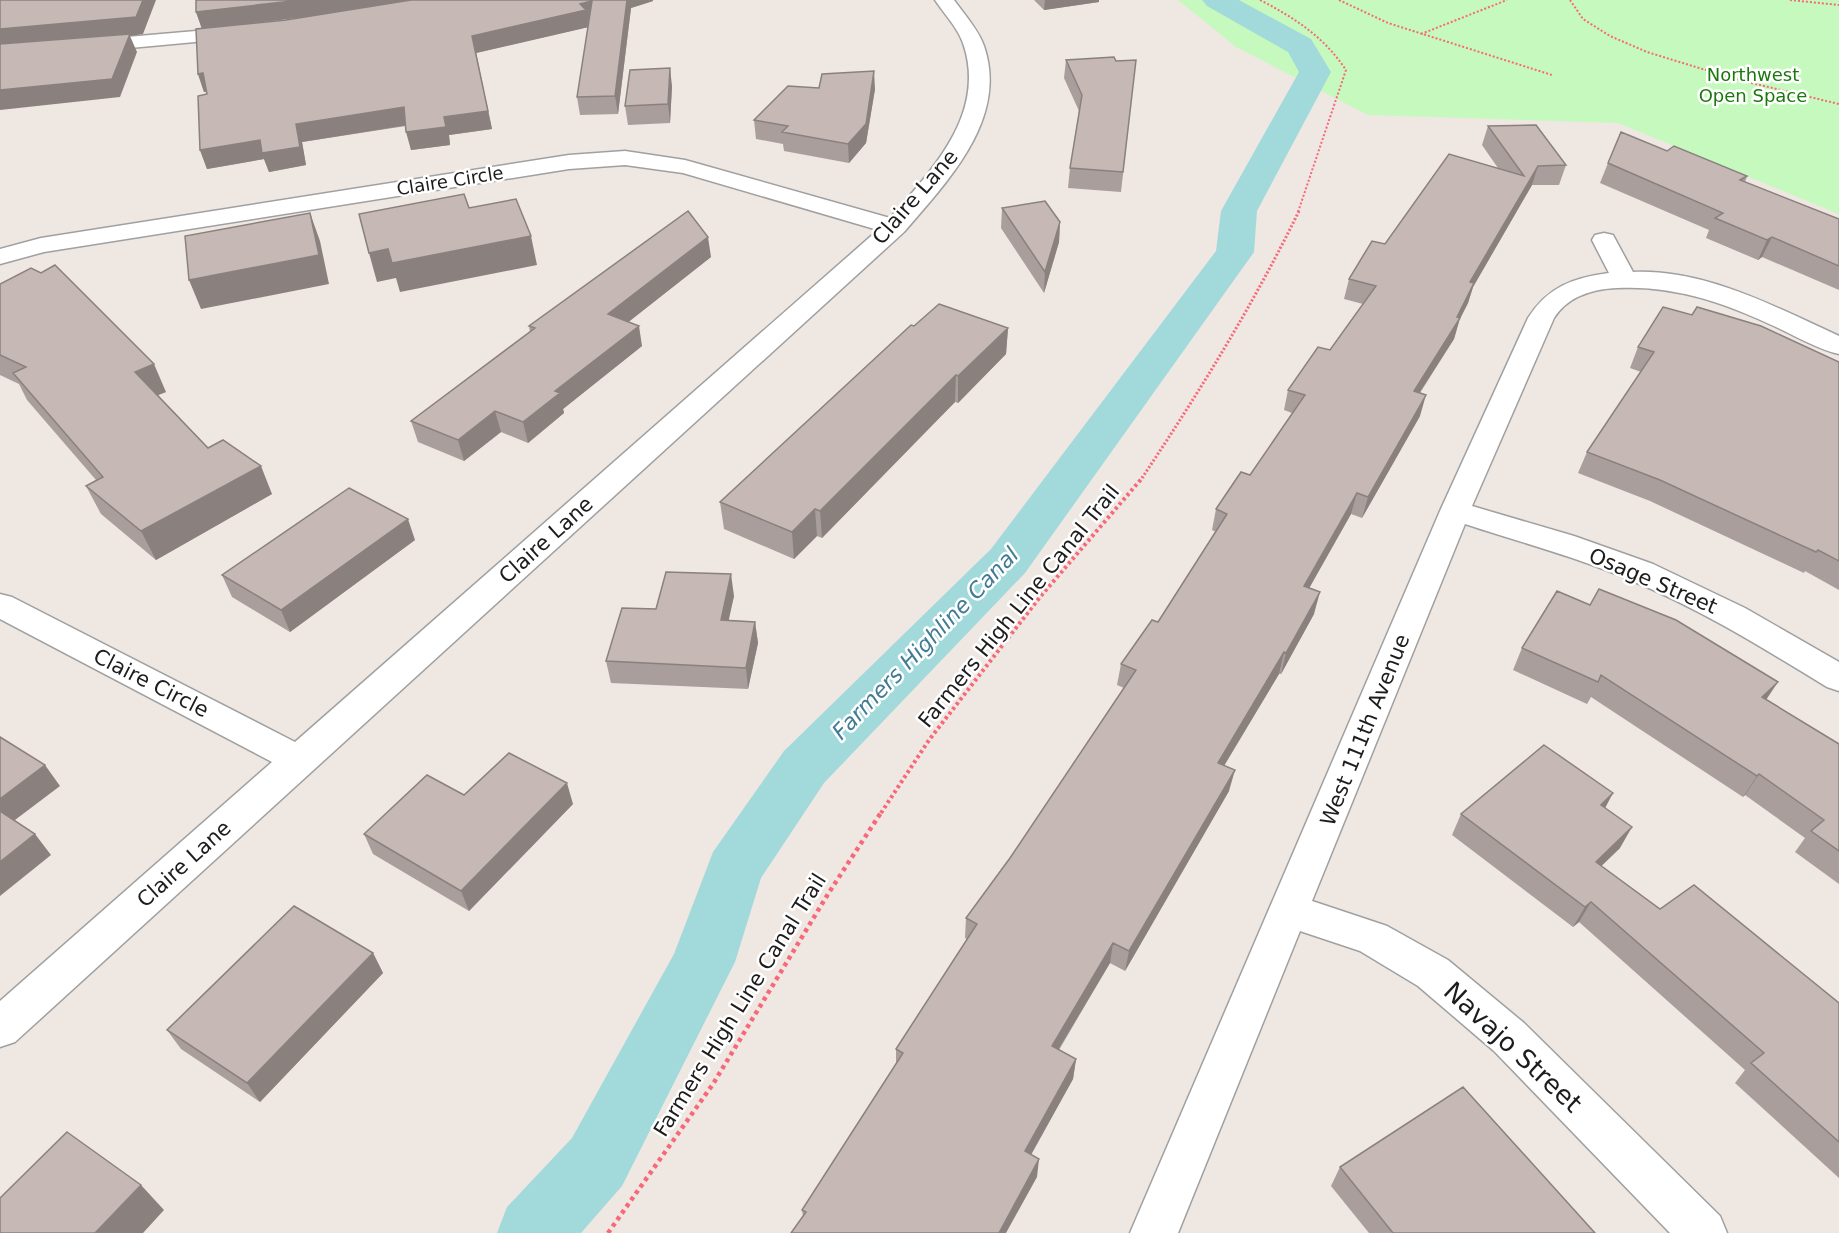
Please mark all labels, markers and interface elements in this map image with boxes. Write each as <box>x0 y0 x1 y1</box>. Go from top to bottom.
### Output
park label: Northwest Open Space <box>1699 64 1807 106</box>
street label: Claire Lane <box>867 145 963 249</box>
street label: Claire Circle <box>395 162 505 199</box>
street label: Farmers High Line Canal Trail <box>914 480 1124 732</box>
street label: Claire Lane <box>494 492 598 588</box>
water label: Farmers Highline Canal <box>827 542 1024 745</box>
street label: Osage Street <box>1585 543 1721 619</box>
street label: West 111th Avenue <box>1316 631 1414 829</box>
street label: Claire Circle <box>89 644 213 722</box>
street label: Claire Lane <box>132 816 236 912</box>
street label: Farmers High Line Canal Trail <box>649 869 831 1141</box>
street label: Navajo Street <box>1438 976 1588 1118</box>

